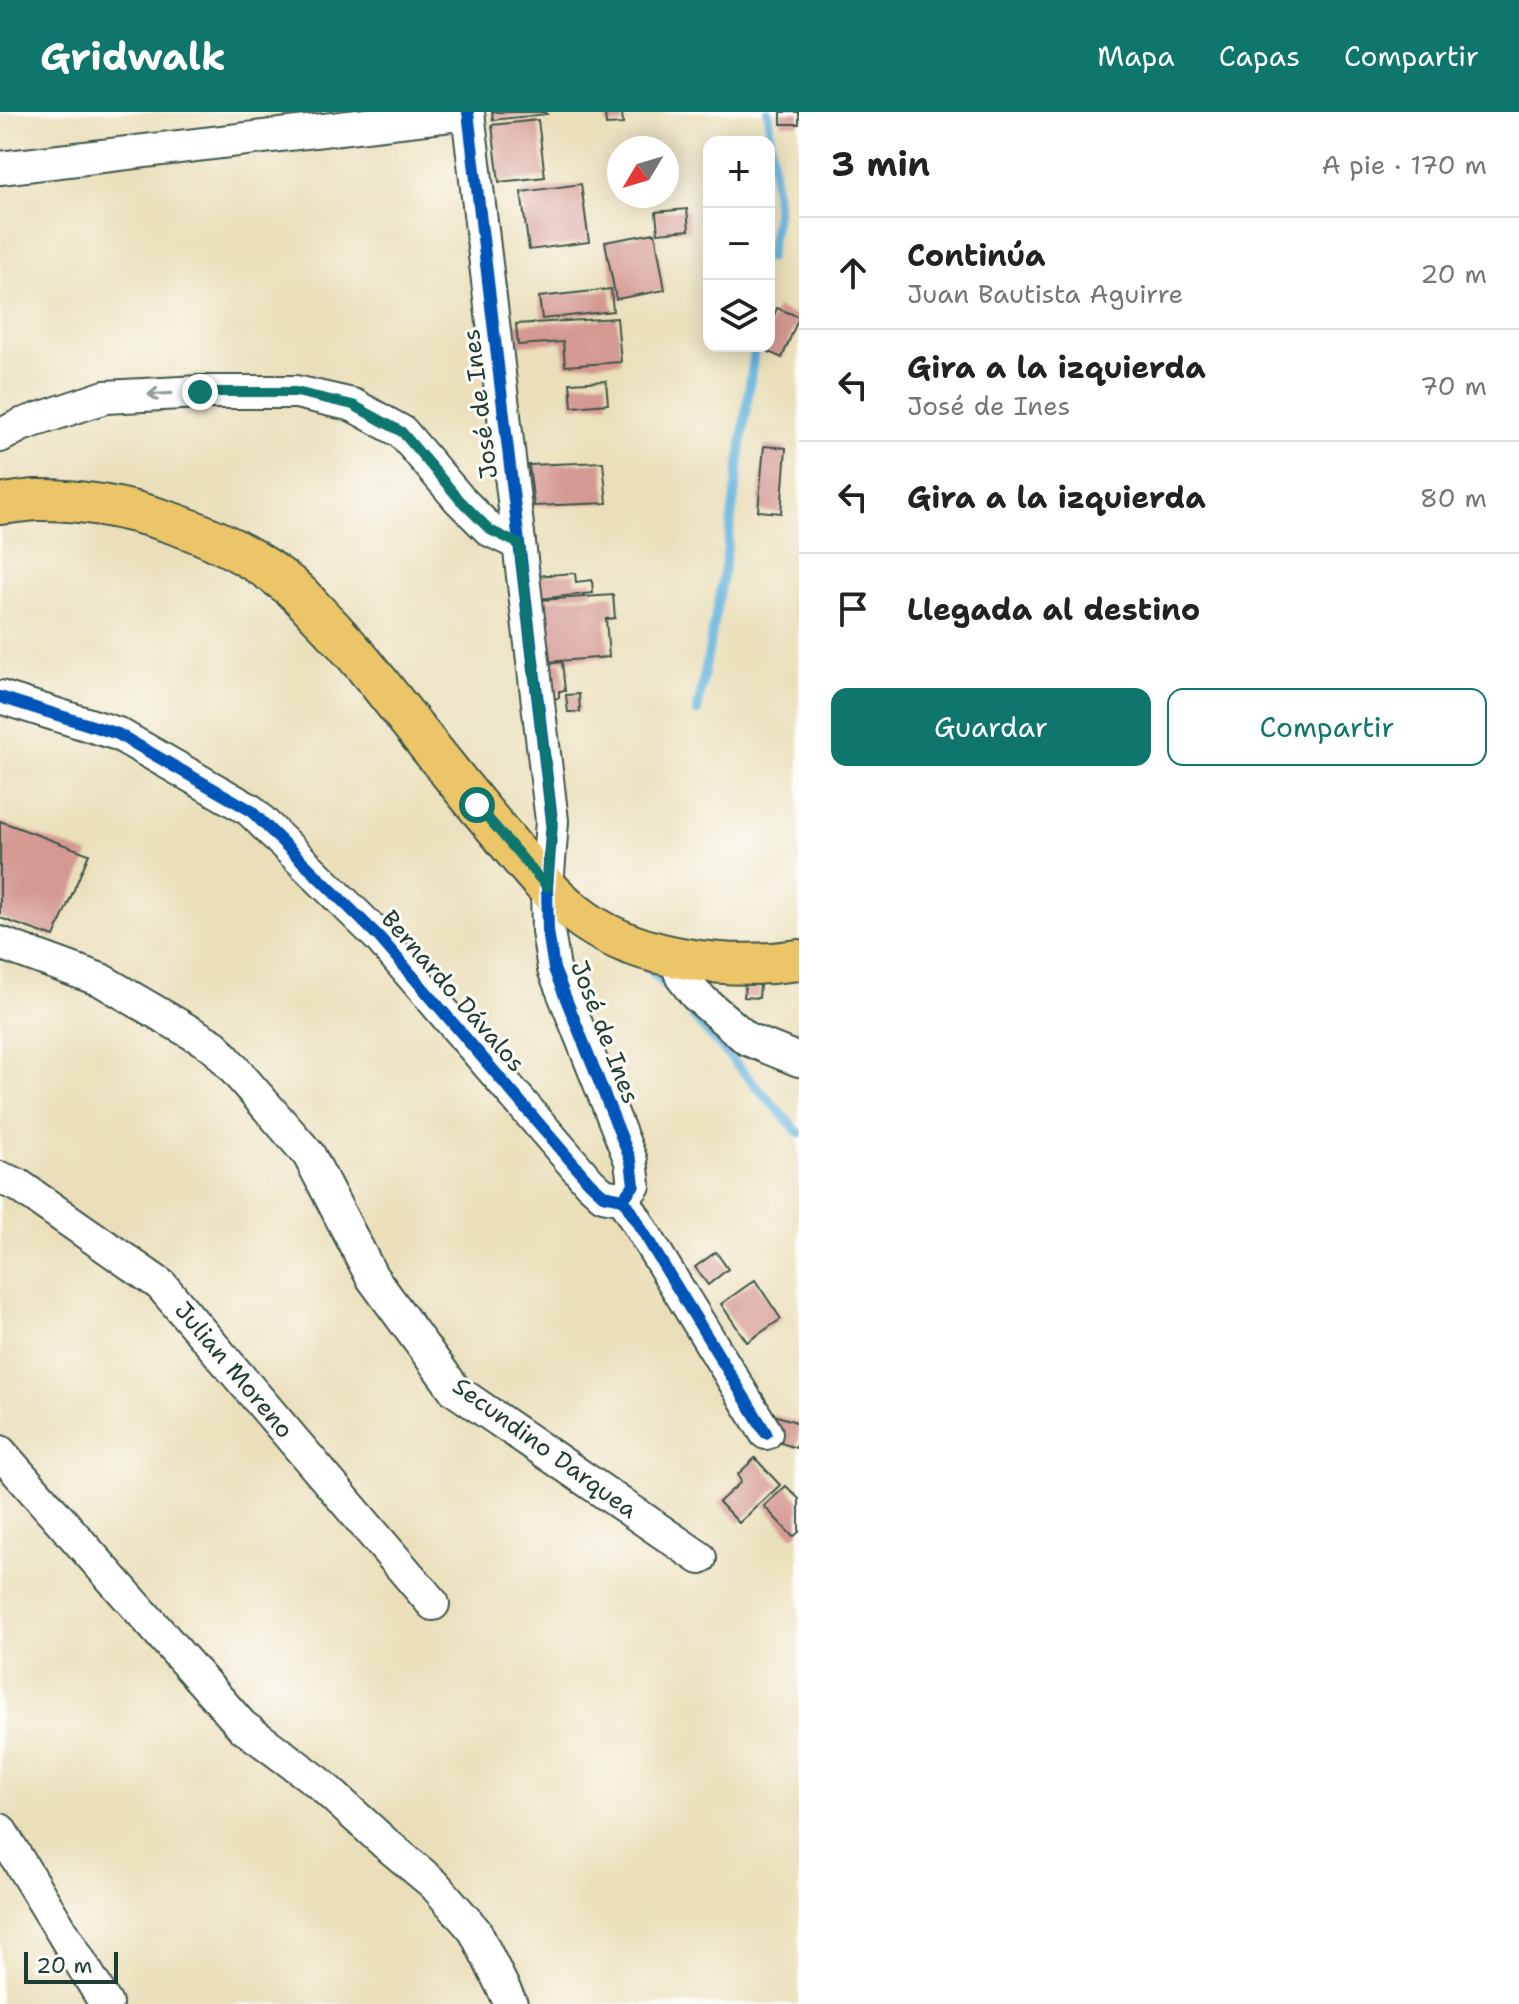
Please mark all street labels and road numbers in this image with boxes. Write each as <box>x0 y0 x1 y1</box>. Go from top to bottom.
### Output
street label: José de Ines <box>455 327 505 481</box>
street label: Bernardo Dávalos <box>374 903 532 1079</box>
street label: José de Ines <box>563 956 647 1108</box>
street label: Julian Moreno <box>167 1295 301 1445</box>
street label: Secundino Darquea <box>446 1370 644 1526</box>

